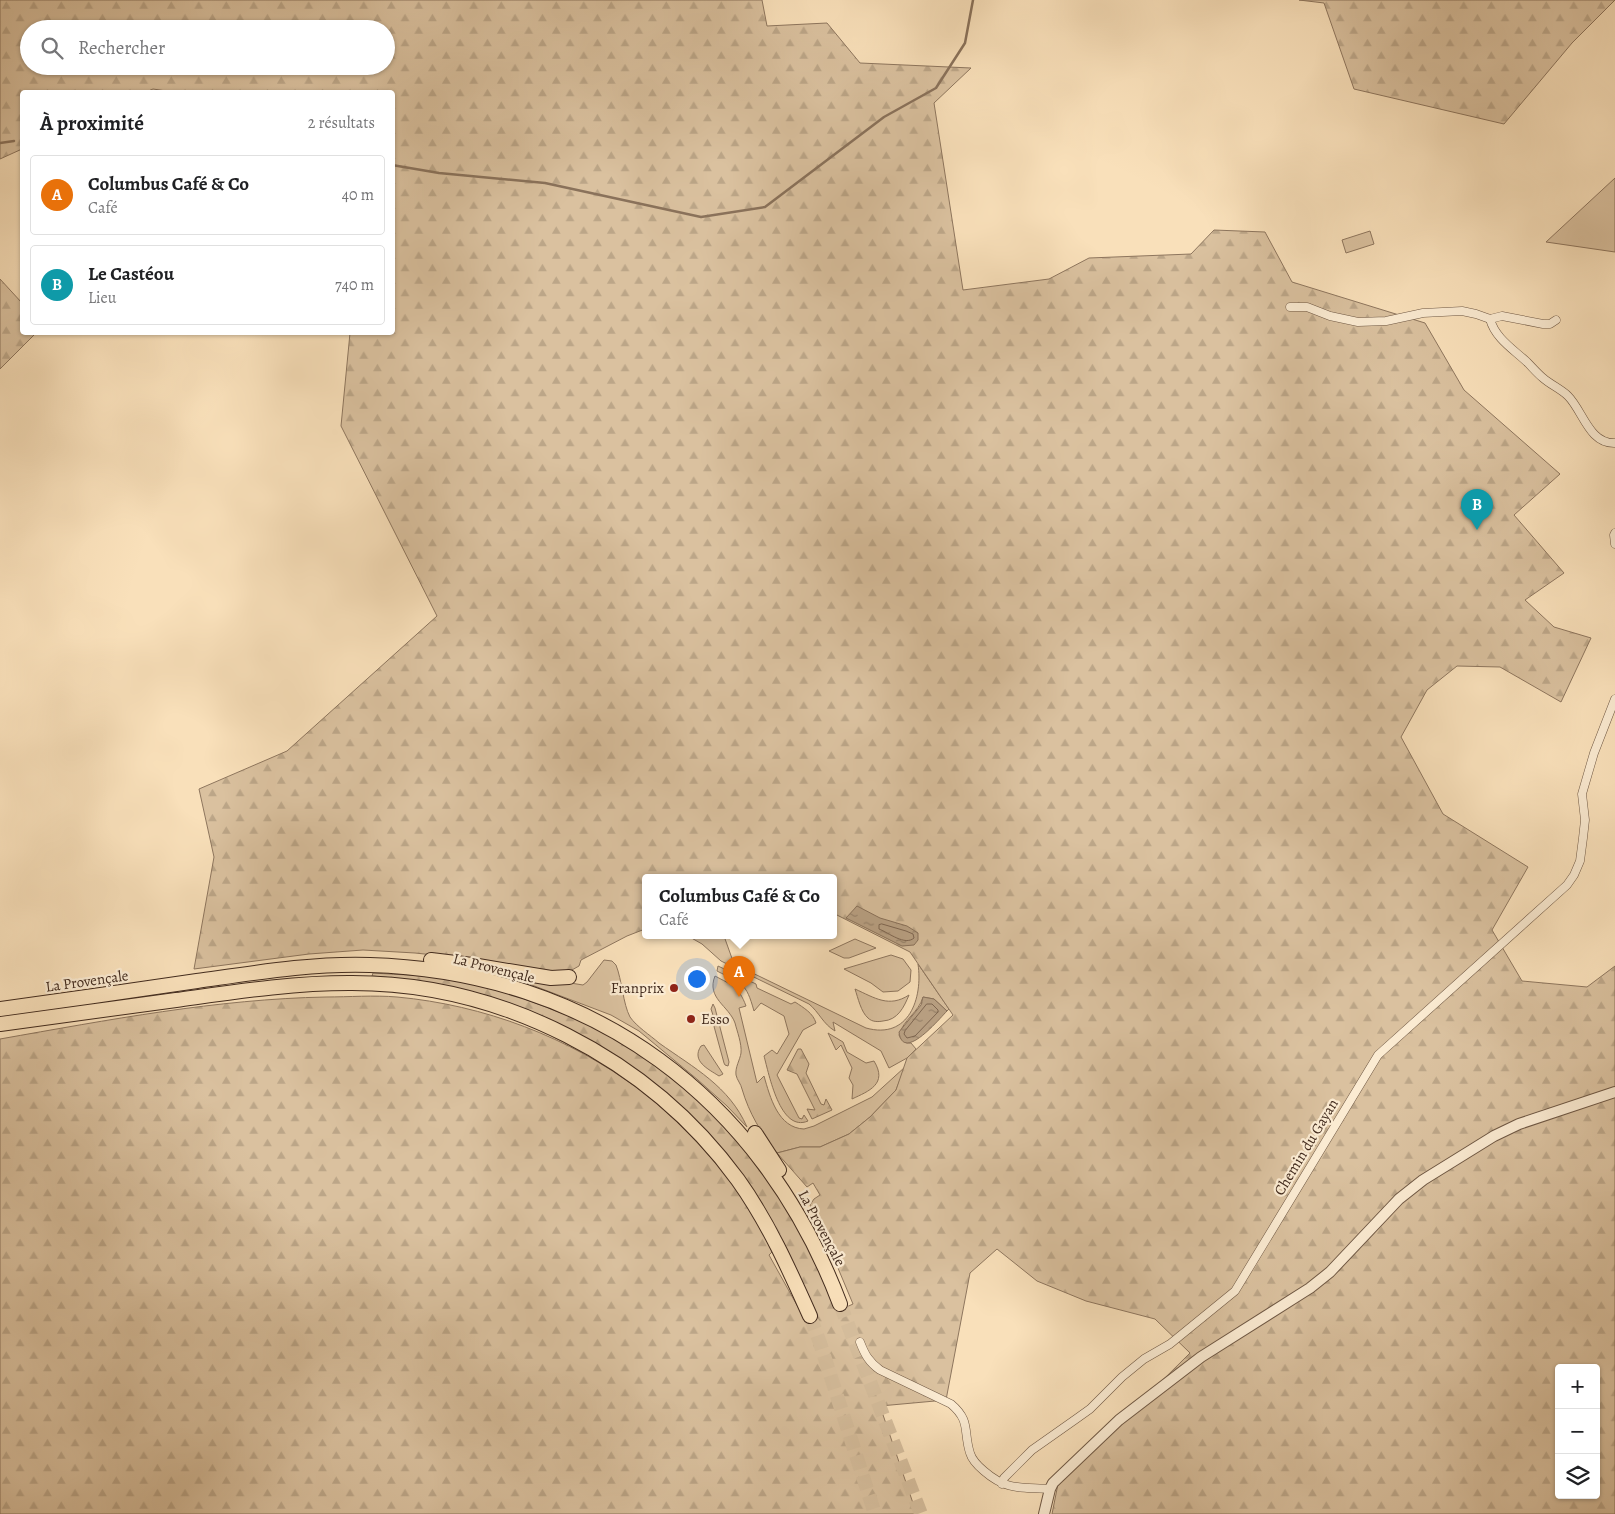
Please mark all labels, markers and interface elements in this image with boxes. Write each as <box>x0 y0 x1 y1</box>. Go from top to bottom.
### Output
search box <box>20 20 395 75</box>
icon: search <box>38 34 66 62</box>
text: Rechercher <box>78 35 165 61</box>
text: À proximité <box>40 109 144 137</box>
text: 2 résultats <box>308 112 375 134</box>
text: Columbus Café & Co <box>88 171 249 197</box>
text: A <box>52 184 62 206</box>
text: 40 m <box>342 184 374 206</box>
text: Café <box>88 197 118 219</box>
text: Le Castéou <box>88 261 174 287</box>
text: B <box>52 274 62 296</box>
text: 740 m <box>335 274 374 296</box>
text: Lieu <box>88 287 116 309</box>
pin: B <box>1461 489 1493 530</box>
popup <box>642 874 837 939</box>
text: Columbus Café & Co <box>659 883 820 909</box>
text: Café <box>659 909 689 931</box>
street label: La Provençale <box>451 948 537 988</box>
pin: A <box>723 956 755 997</box>
street label: La Provençale <box>44 965 130 997</box>
your location <box>684 966 710 992</box>
place label: Franprix <box>611 978 664 998</box>
marker: Franprix <box>668 982 680 994</box>
place label: Esso <box>701 1009 729 1029</box>
marker: Esso <box>685 1013 697 1025</box>
street label: Chemin du Gayan <box>1269 1095 1343 1199</box>
street label: La Provençale <box>794 1186 851 1270</box>
map controls <box>1555 1364 1600 1499</box>
button: + <box>1555 1364 1600 1409</box>
button: − <box>1555 1409 1600 1454</box>
button: layers <box>1555 1454 1600 1499</box>

